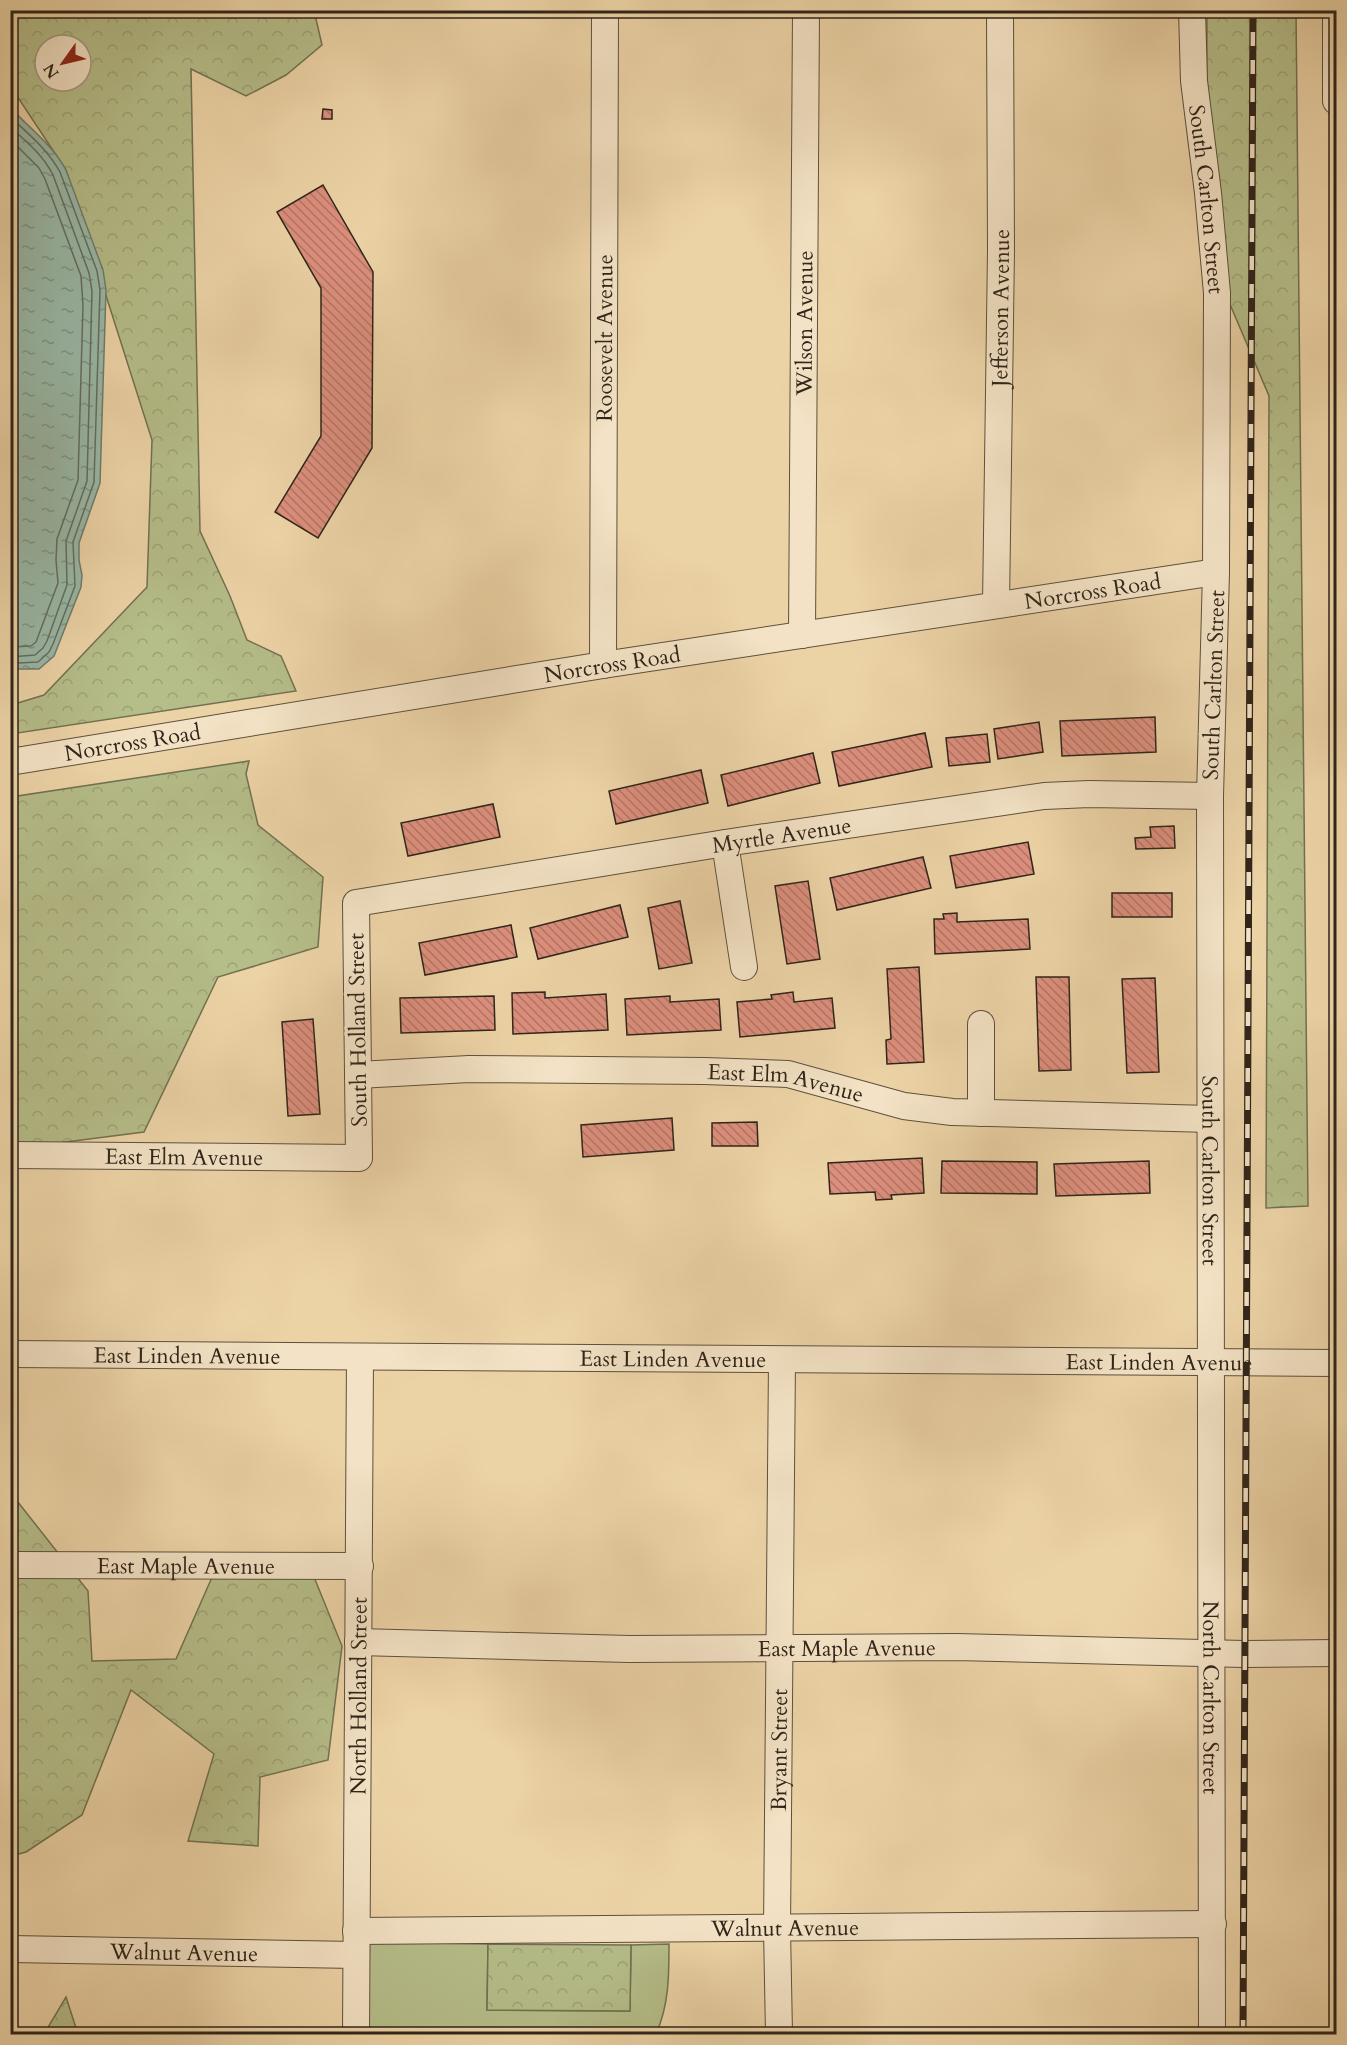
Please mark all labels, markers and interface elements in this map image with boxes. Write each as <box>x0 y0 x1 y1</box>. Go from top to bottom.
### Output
north arrow <box>33 33 93 93</box>
text: N <box>38 59 64 83</box>
street label: South Carlton Street <box>1181 103 1231 295</box>
street label: Jefferson Avenue <box>985 229 1017 390</box>
street label: Wilson Avenue <box>790 250 820 397</box>
street label: Roosevelt Avenue <box>590 254 620 422</box>
street label: Norcross Road <box>1022 567 1163 617</box>
street label: South Carlton Street <box>1196 589 1232 781</box>
street label: Norcross Road <box>542 639 683 690</box>
street label: Norcross Road <box>62 717 203 769</box>
street label: Myrtle Avenue <box>710 811 853 861</box>
street label: South Holland Street <box>341 933 375 1127</box>
street label: East Elm Avenue <box>707 1057 867 1110</box>
street label: South Carlton Street <box>1194 1075 1225 1266</box>
street label: East Elm Avenue <box>105 1142 263 1173</box>
street label: East Linden Avenue <box>93 1341 281 1372</box>
street label: East Linden Avenue <box>579 1344 767 1375</box>
street label: East Linden Avenue <box>1065 1347 1253 1378</box>
street label: East Maple Avenue <box>97 1551 275 1582</box>
street label: North Holland Street <box>343 1597 375 1795</box>
street label: North Carlton Street <box>1195 1601 1226 1795</box>
street label: East Maple Avenue <box>758 1633 936 1664</box>
street label: Bryant Street <box>764 1689 795 1811</box>
street label: Walnut Avenue <box>710 1913 859 1944</box>
street label: Walnut Avenue <box>109 1937 258 1969</box>

